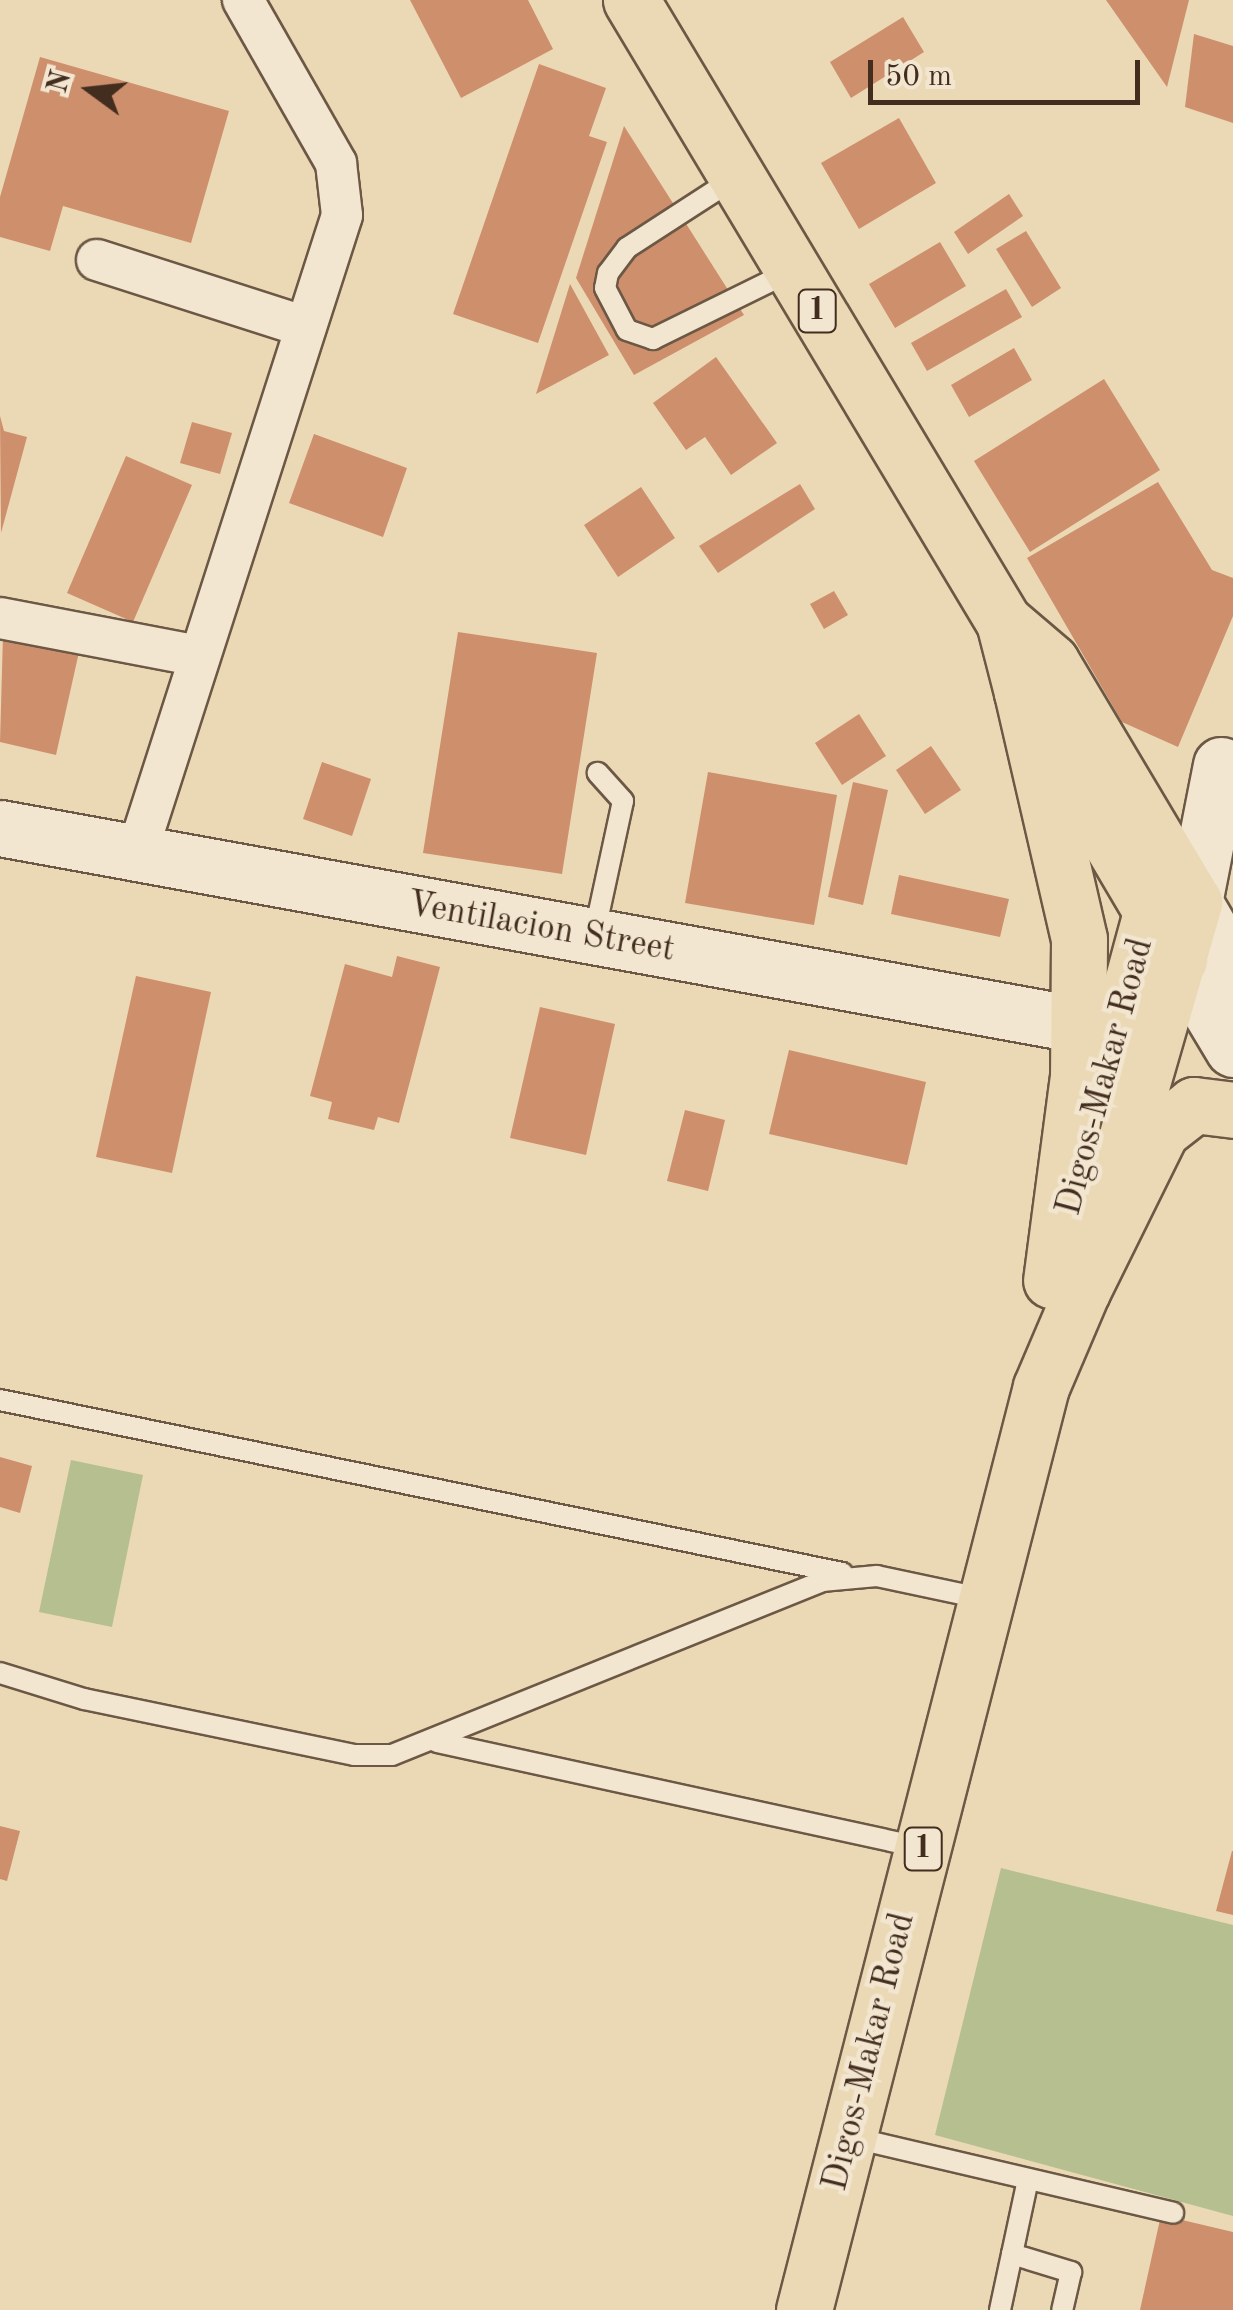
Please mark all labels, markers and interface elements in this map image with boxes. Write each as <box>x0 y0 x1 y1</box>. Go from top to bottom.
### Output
north arrow <box>40 40 140 140</box>
scale bar <box>873 40 1146 102</box>
text: 50 m <box>885 62 952 92</box>
text: N <box>45 68 77 96</box>
road number: 1 <box>797 284 837 338</box>
street label: Ventilacion Street <box>404 884 678 972</box>
street label: Digos-Makar Road <box>1049 934 1163 1220</box>
road number: 1 <box>903 1822 943 1876</box>
street label: Digos-Makar Road <box>815 1908 925 2196</box>

